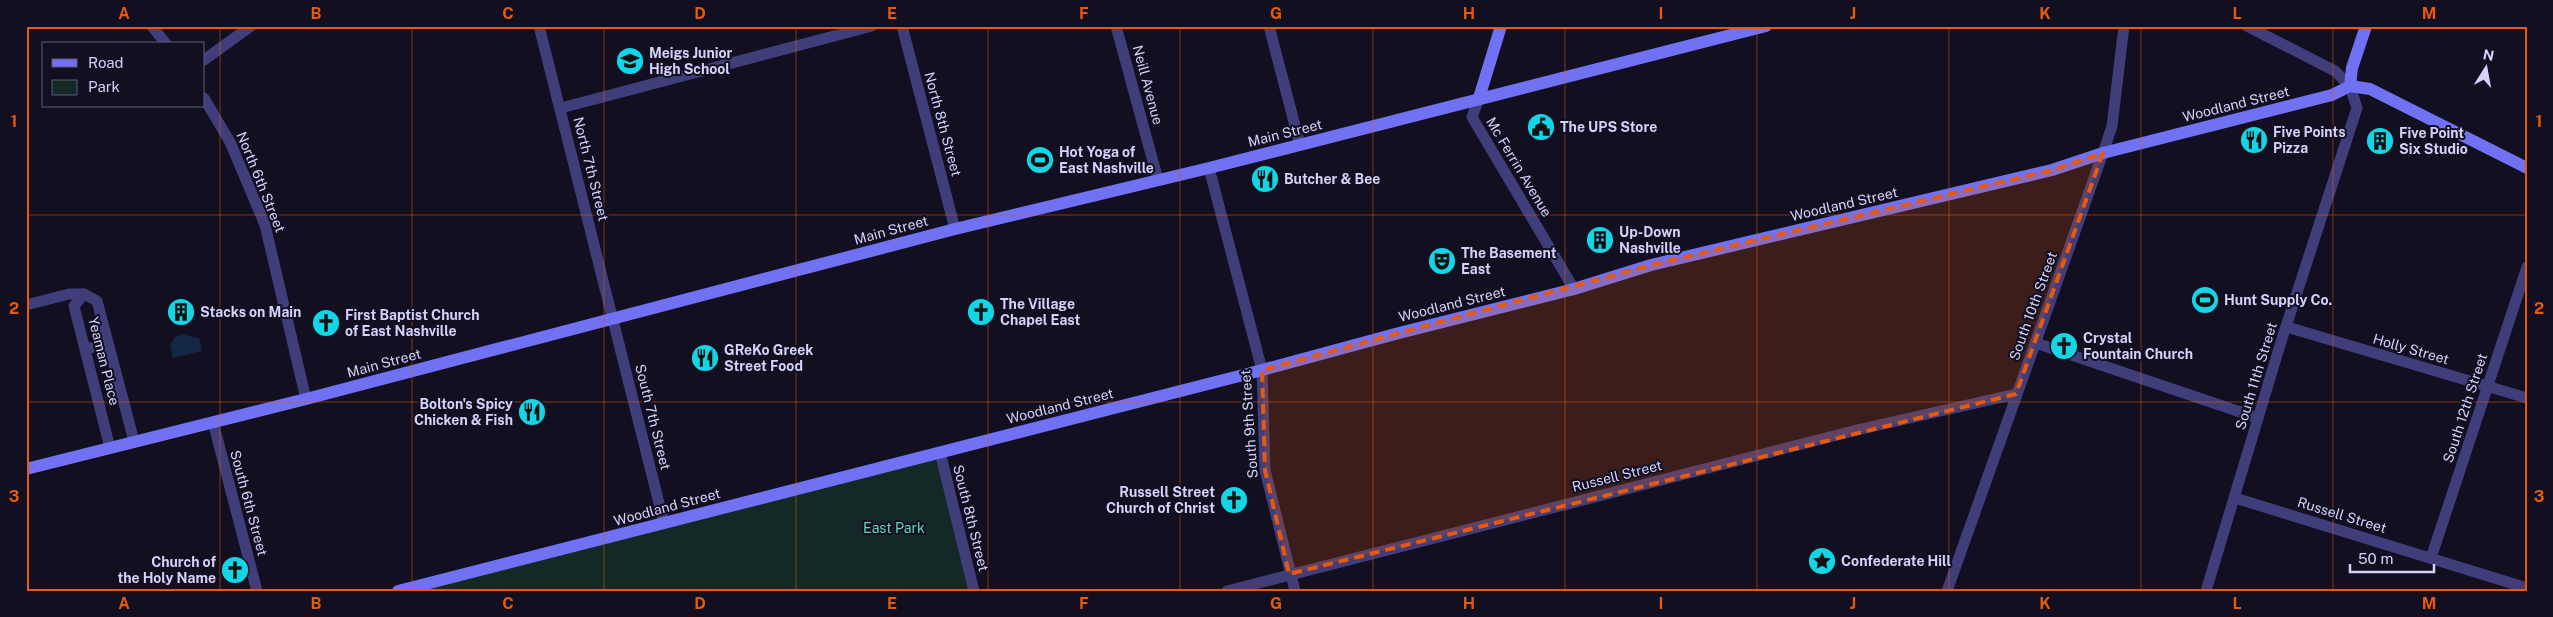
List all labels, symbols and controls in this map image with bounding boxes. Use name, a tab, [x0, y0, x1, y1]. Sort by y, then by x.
text: A	[118, 4, 130, 23]
text: B	[311, 4, 322, 23]
text: C	[502, 4, 514, 23]
text: D	[694, 4, 706, 23]
text: E	[887, 4, 897, 23]
text: F	[1079, 4, 1089, 23]
text: G	[1270, 4, 1282, 23]
text: H	[1463, 4, 1475, 23]
text: I	[1659, 4, 1663, 23]
text: J	[1850, 4, 1856, 23]
text: K	[2039, 4, 2051, 23]
text: L	[2232, 4, 2242, 23]
text: M	[2422, 4, 2436, 23]
legend	[42, 42, 205, 108]
north arrow	[2460, 42, 2510, 92]
street label: Neill Avenue	[1130, 43, 1166, 127]
place label: Meigs Junior High School	[649, 45, 733, 77]
school or university icon: Meigs Junior High School	[615, 46, 645, 76]
text: N	[2482, 46, 2495, 64]
text: Road	[88, 54, 124, 71]
street label: North 8th Street	[921, 70, 965, 178]
text: Park	[88, 78, 120, 95]
street label: Woodland Street	[2181, 83, 2291, 125]
text: 1	[11, 112, 17, 131]
public building icon: The UPS Store	[1526, 112, 1556, 142]
text: 1	[2536, 112, 2542, 131]
street label: Mc Ferrin Avenue	[1483, 114, 1555, 220]
street label: North 7th Street	[570, 115, 612, 223]
street label: Main Street	[1246, 116, 1324, 150]
place label: The UPS Store	[1560, 119, 1657, 135]
place label: Five Points Pizza	[2273, 124, 2346, 156]
restaurant icon: Five Points Pizza	[2239, 125, 2269, 155]
place label: Five Point Six Studio	[2399, 125, 2468, 157]
building icon: Five Point Six Studio	[2365, 126, 2395, 156]
street label: North 6th Street	[234, 129, 288, 235]
place label: Hot Yoga of East Nashville	[1059, 144, 1154, 176]
sports icon: Hot Yoga of East Nashville	[1025, 145, 1055, 175]
restaurant icon: Butcher & Bee	[1250, 164, 1280, 194]
place label: Butcher & Bee	[1284, 171, 1380, 187]
street label: Woodland Street	[1789, 184, 1899, 224]
street label: Main Street	[852, 212, 930, 248]
place label: Up-Down Nashville	[1619, 224, 1681, 256]
building icon: Up-Down Nashville	[1585, 225, 1615, 255]
place label: The Basement East	[1461, 245, 1557, 277]
theatre icon: The Basement East	[1427, 246, 1457, 276]
street label: South 10th Street	[2006, 250, 2060, 362]
street label: Woodland Street	[1397, 283, 1507, 325]
sports icon: Hunt Supply Co.	[2190, 285, 2220, 315]
place label: Hunt Supply Co.	[2224, 292, 2332, 308]
place label: The Village Chapel East	[1000, 296, 1081, 328]
building icon: Stacks on Main	[166, 297, 196, 327]
church icon: The Village Chapel East	[966, 297, 996, 327]
text: 2	[9, 299, 19, 318]
text: 2	[2534, 299, 2544, 318]
place label: Stacks on Main	[200, 304, 301, 320]
place label: First Baptist Church of East Nashville	[345, 307, 480, 339]
church icon: First Baptist Church of East Nashville	[311, 308, 341, 338]
street label: Yeaman Place	[85, 315, 123, 407]
street label: South 11th Street	[2232, 320, 2280, 432]
place label: Crystal Fountain Church	[2083, 330, 2193, 362]
church icon: Crystal Fountain Church	[2049, 331, 2079, 361]
street label: Holly Street	[2371, 331, 2451, 367]
place label: GReKo Greek Street Food	[724, 342, 813, 374]
restaurant icon: GReKo Greek Street Food	[690, 343, 720, 373]
street label: Main Street	[345, 345, 423, 381]
street label: South 12th Street	[2440, 351, 2490, 465]
street label: South 7th Street	[632, 362, 674, 472]
street label: South 9th Street	[1237, 369, 1261, 479]
street label: Woodland Street	[1005, 385, 1115, 427]
place label: Bolton's Spicy Chicken & Fish	[414, 396, 513, 428]
restaurant icon: Bolton's Spicy Chicken & Fish	[517, 397, 547, 427]
street label: South 6th Street	[227, 448, 271, 558]
street label: Russell Street	[1570, 457, 1664, 495]
street label: South 8th Street	[950, 463, 992, 573]
place label: Russell Street Church of Christ	[1106, 484, 1215, 516]
street label: Woodland Street	[612, 485, 722, 529]
church icon: Russell Street Church of Christ	[1219, 485, 1249, 515]
text: 3	[9, 487, 19, 506]
text: 3	[2534, 487, 2544, 506]
street label: Russell Street	[2296, 494, 2388, 536]
park label: East Park	[863, 520, 925, 536]
scale bar	[2350, 542, 2434, 574]
place icon: Confederate Hill	[1807, 546, 1837, 576]
text: 50 m	[2358, 550, 2393, 567]
place label: Confederate Hill	[1841, 553, 1952, 569]
place label: Church of the Holy Name	[117, 554, 216, 586]
church icon: Church of the Holy Name	[220, 555, 250, 585]
text: A	[118, 594, 130, 613]
text: B	[311, 594, 322, 613]
text: C	[502, 594, 514, 613]
text: D	[694, 594, 706, 613]
text: E	[887, 594, 897, 613]
text: F	[1079, 594, 1089, 613]
text: G	[1270, 594, 1282, 613]
text: H	[1463, 594, 1475, 613]
text: I	[1659, 594, 1663, 613]
text: J	[1850, 594, 1856, 613]
text: K	[2039, 594, 2051, 613]
text: L	[2232, 594, 2242, 613]
text: M	[2422, 594, 2436, 613]

